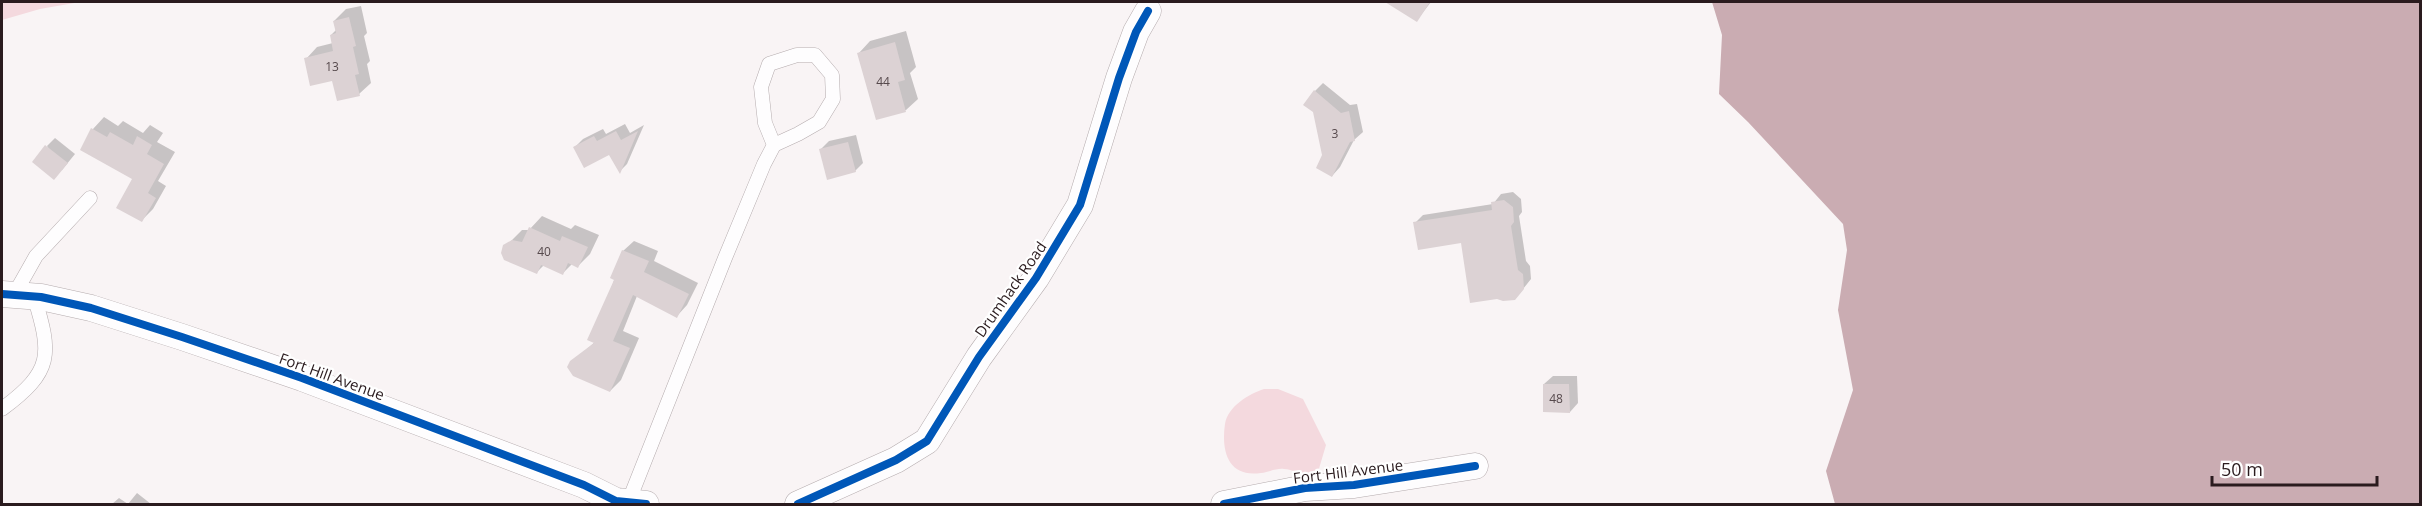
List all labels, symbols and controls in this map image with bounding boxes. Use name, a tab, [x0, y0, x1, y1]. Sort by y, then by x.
house number: 13	[325, 58, 339, 75]
house number: 44	[876, 73, 890, 90]
house number: 3	[1332, 125, 1339, 142]
street label: Drumhack Road	[970, 237, 1050, 341]
house number: 40	[537, 243, 551, 260]
street label: Fort Hill Avenue	[277, 348, 387, 404]
house number: 48	[1549, 390, 1563, 407]
scale bar	[2212, 449, 2377, 487]
street label: Fort Hill Avenue	[1292, 454, 1404, 488]
text: 50 m	[2221, 457, 2263, 481]

